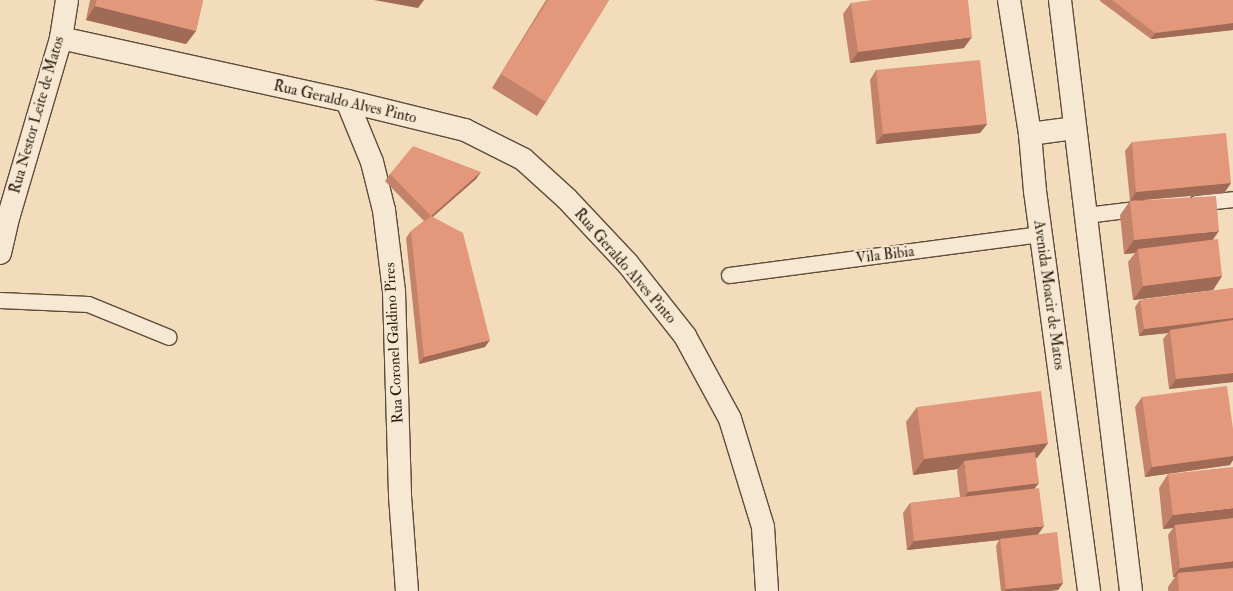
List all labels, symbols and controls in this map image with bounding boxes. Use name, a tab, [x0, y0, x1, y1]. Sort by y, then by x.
street label: Rua Nestor Leite de Matos	[6, 34, 68, 196]
street label: Rua Geraldo Alves Pinto	[272, 77, 418, 127]
street label: Rua Geraldo Alves Pinto	[570, 205, 680, 327]
street label: Avenida Moacir de Matos	[1030, 219, 1068, 371]
street label: Vila Bibia	[855, 242, 915, 268]
street label: Rua Coronel Galdino Pires	[381, 262, 407, 424]

